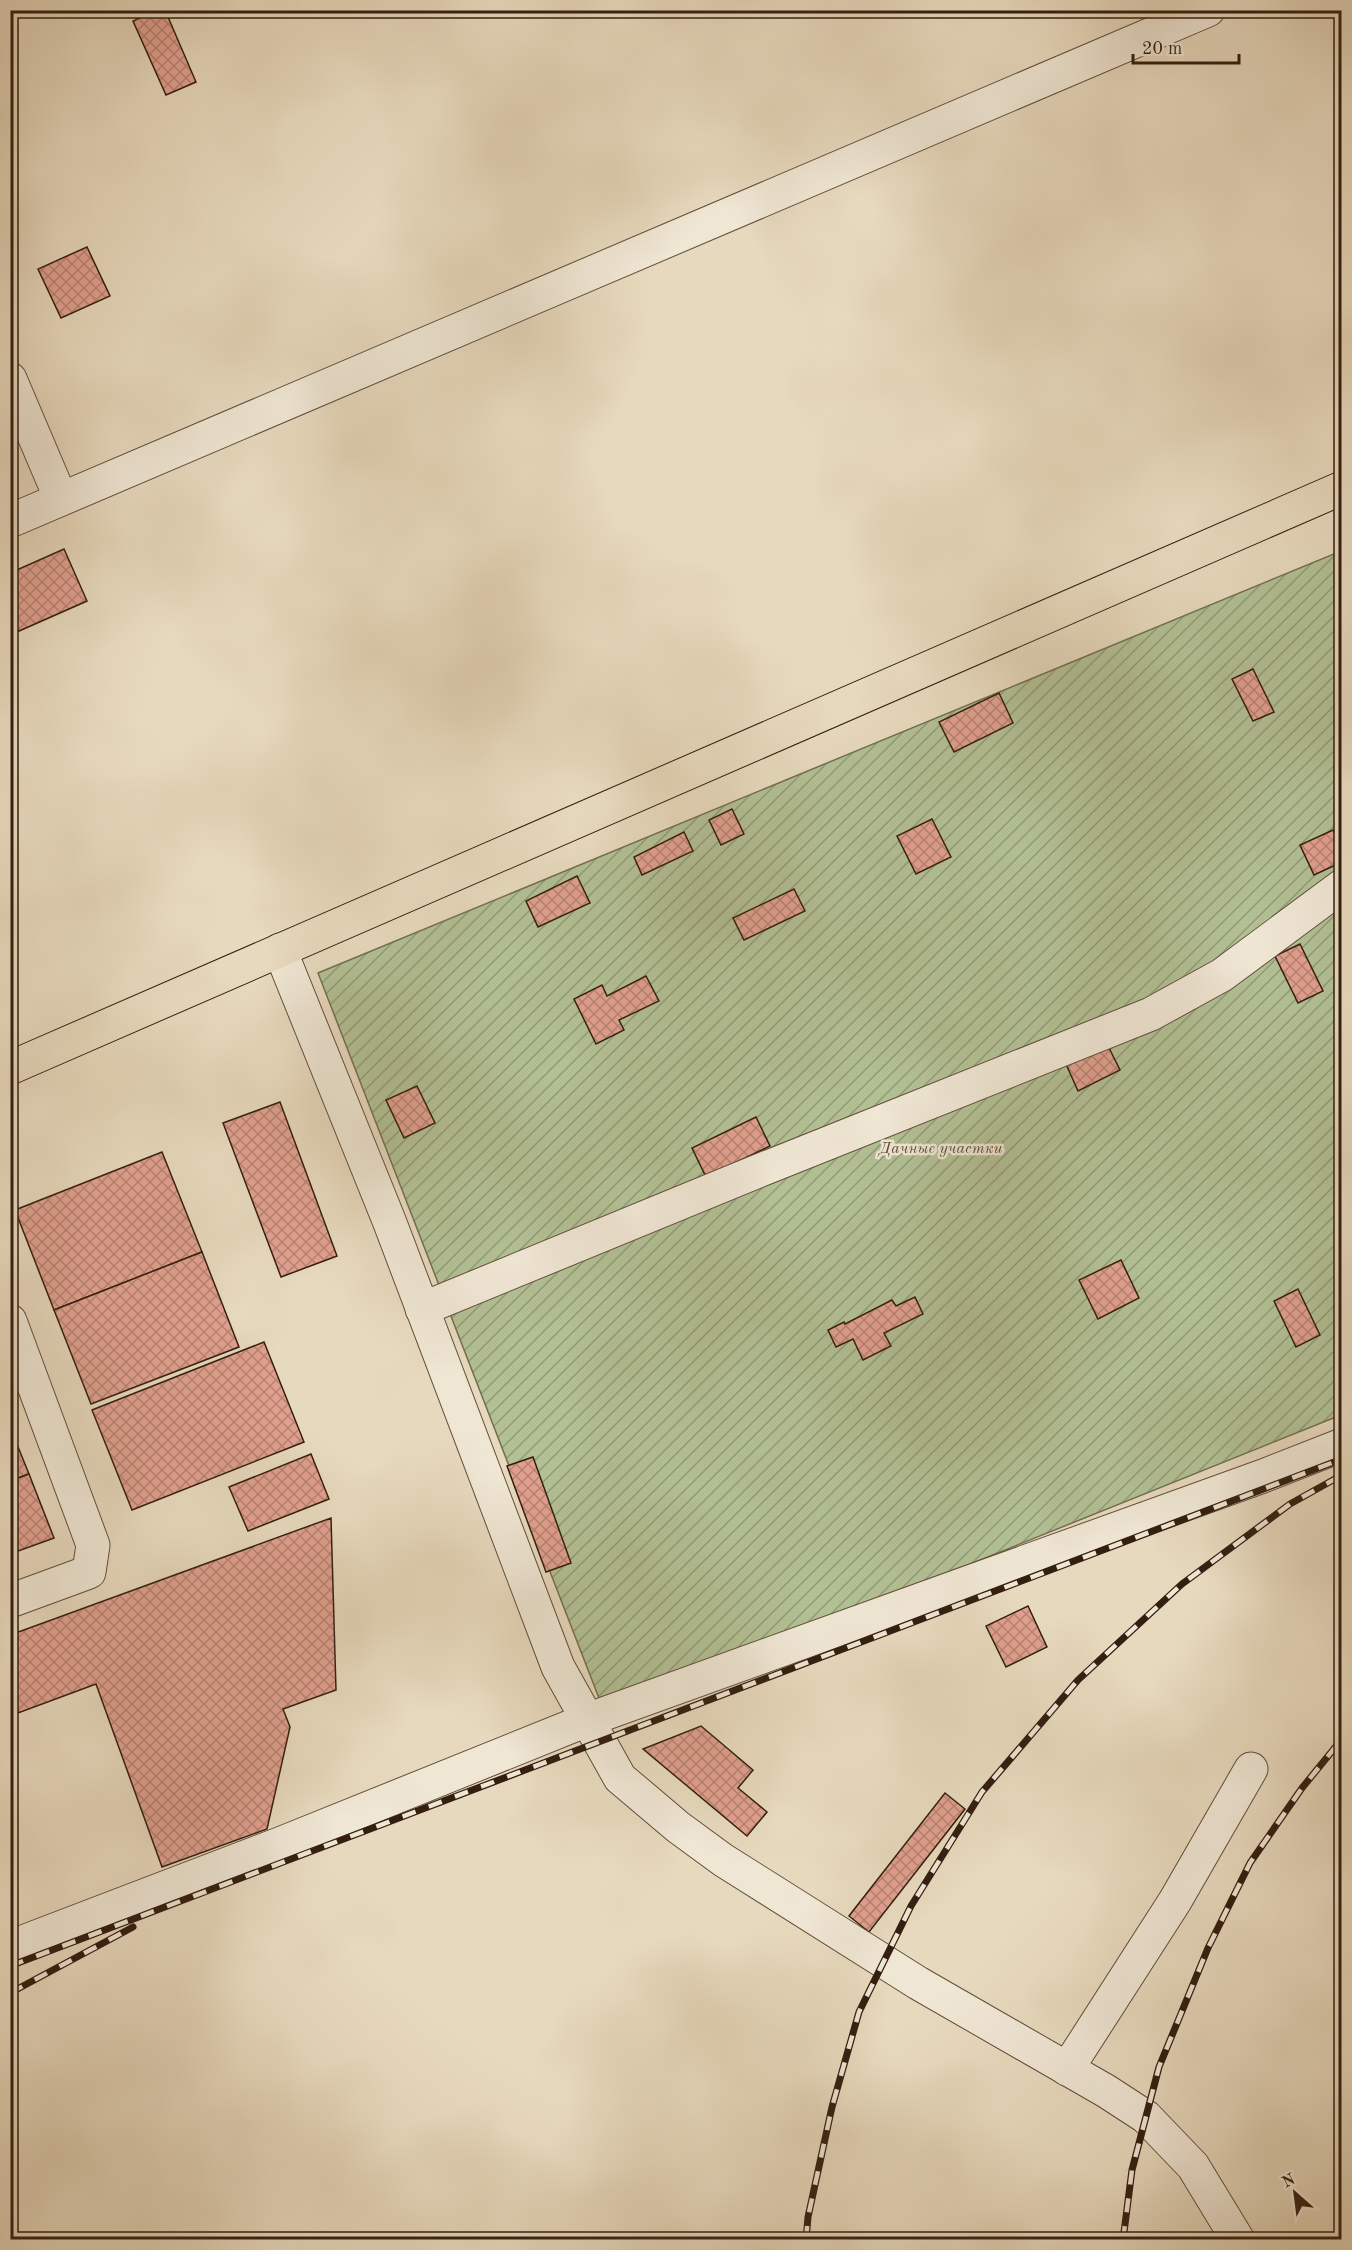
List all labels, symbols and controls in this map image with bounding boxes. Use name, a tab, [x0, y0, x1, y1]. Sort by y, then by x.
scale bar	[1133, 27, 1240, 65]
text: 20 m	[1142, 40, 1182, 58]
park label: Дачные участки	[877, 1141, 1003, 1157]
north arrow	[1265, 2163, 1325, 2223]
text: N	[1280, 2171, 1299, 2191]

